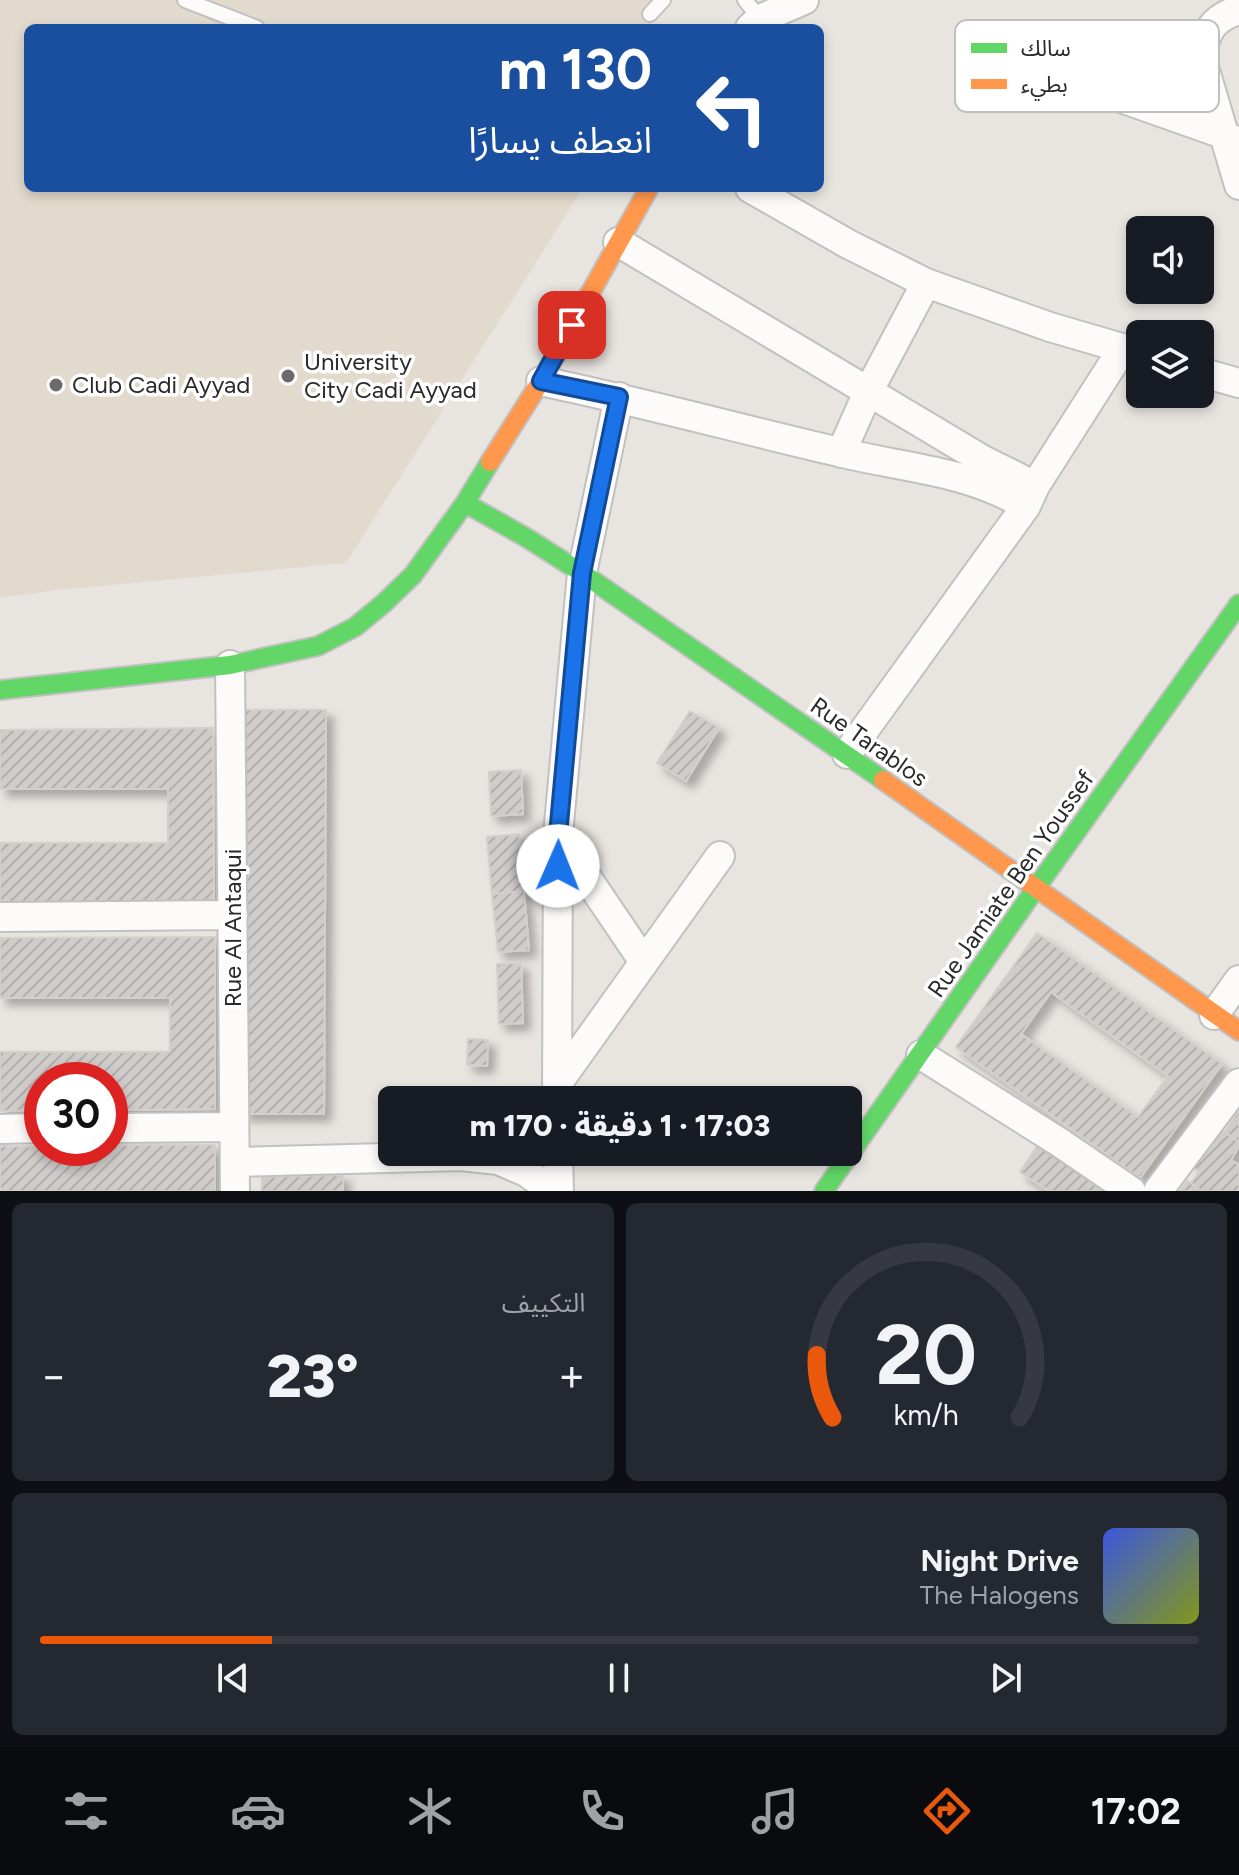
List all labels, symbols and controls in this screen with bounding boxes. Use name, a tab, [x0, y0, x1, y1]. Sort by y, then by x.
legend	[955, 20, 1219, 112]
text: سالك	[1021, 35, 1071, 62]
text: 130 m	[499, 36, 652, 103]
icon: left	[680, 56, 784, 160]
text: بطيء	[1021, 71, 1068, 101]
text: انعطف يسارًا	[468, 119, 652, 162]
map controls	[1126, 216, 1214, 408]
button: sound	[1126, 216, 1214, 304]
pin	[538, 291, 606, 359]
icon: arrive	[550, 303, 594, 347]
button: layers	[1126, 320, 1214, 408]
place label: University City Cadi Ayyad	[304, 347, 477, 404]
marker: University City Cadi Ayyad	[279, 367, 297, 385]
place label: Club Cadi Ayyad	[72, 370, 250, 399]
marker: Club Cadi Ayyad	[47, 376, 65, 394]
street label: Rue Tarablos	[805, 691, 933, 793]
street label: Rue Jamiate Ben Youssef	[921, 765, 1100, 1003]
position arrow	[516, 824, 600, 908]
street label: Rue Al Antaqui	[218, 849, 247, 1007]
speed limit sign: 30	[24, 1062, 128, 1166]
text: 17:03 · 1 دقيقة · 170 m	[470, 1107, 770, 1144]
text: التكييف	[502, 1287, 586, 1319]
text: 20	[875, 1305, 977, 1405]
text: 23°	[267, 1340, 359, 1412]
text: −	[40, 1349, 67, 1402]
text: +	[558, 1349, 585, 1402]
text: km/h	[894, 1398, 959, 1432]
text: Night Drive	[921, 1542, 1079, 1579]
text: The Halogens	[920, 1579, 1079, 1611]
icon: previous	[211, 1656, 255, 1700]
icon: pause	[597, 1656, 641, 1700]
icon: next	[984, 1656, 1028, 1700]
icon: filters	[58, 1783, 114, 1839]
icon: car	[230, 1783, 286, 1839]
icon: climate	[402, 1783, 458, 1839]
icon: phone	[574, 1783, 630, 1839]
icon: music	[747, 1783, 803, 1839]
icon: directions	[919, 1783, 975, 1839]
text: 17:02	[1091, 1790, 1181, 1833]

